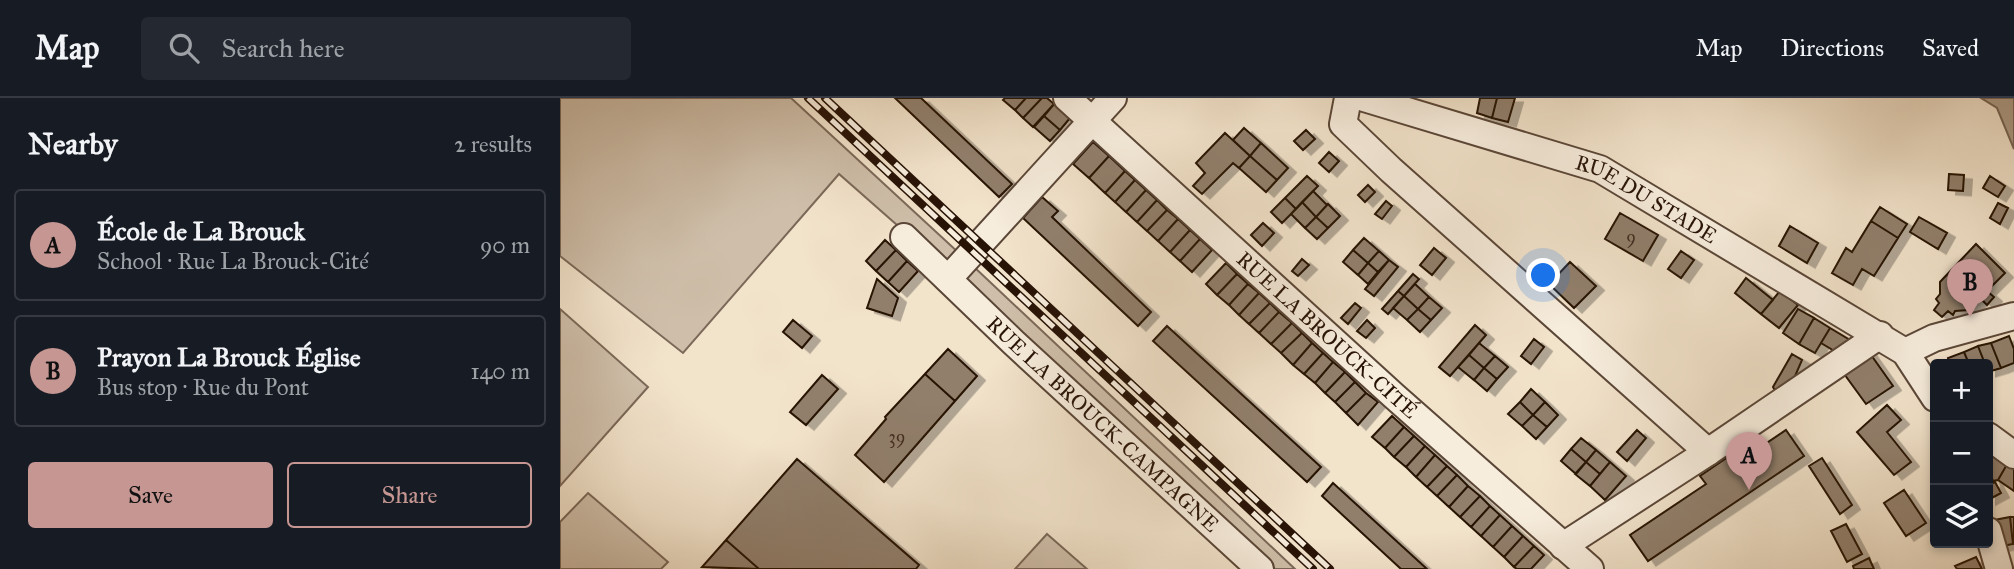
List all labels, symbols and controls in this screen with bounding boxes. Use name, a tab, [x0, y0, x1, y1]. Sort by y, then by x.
search box	[141, 17, 631, 80]
text: Map	[35, 28, 99, 68]
icon: search	[165, 29, 203, 67]
text: Search here	[221, 32, 345, 64]
text: Map	[1696, 33, 1743, 63]
text: Directions	[1781, 33, 1884, 63]
text: Saved	[1922, 33, 1979, 63]
text: Nearby	[28, 126, 118, 162]
text: 2 results	[454, 130, 532, 158]
street label: RUE DU STADE	[1572, 149, 1722, 249]
text: École de La Brouck	[97, 215, 305, 247]
house number: 9	[1626, 226, 1636, 248]
text: A	[45, 231, 61, 259]
text: 90 m	[480, 231, 530, 259]
street label: RUE LA BROUCK-CITÉ	[1231, 246, 1424, 424]
text: School · Rue La Brouck-Cité	[97, 247, 369, 275]
your location	[1526, 258, 1560, 292]
pin: B	[1947, 259, 1993, 317]
street label: RUE LA BROUCK-CAMPAGNE	[981, 311, 1224, 538]
text: Prayon La Brouck Église	[97, 341, 361, 373]
text: B	[45, 357, 61, 385]
text: 140 m	[470, 357, 530, 385]
map controls	[1930, 359, 1993, 548]
button: +	[1930, 359, 1993, 422]
text: Bus stop · Rue du Pont	[97, 373, 309, 401]
button: −	[1930, 422, 1993, 485]
house number: 39	[889, 426, 905, 448]
pin: A	[1726, 432, 1772, 490]
button: Save	[28, 462, 273, 528]
button: Share	[287, 462, 532, 528]
button: layers	[1930, 485, 1993, 548]

